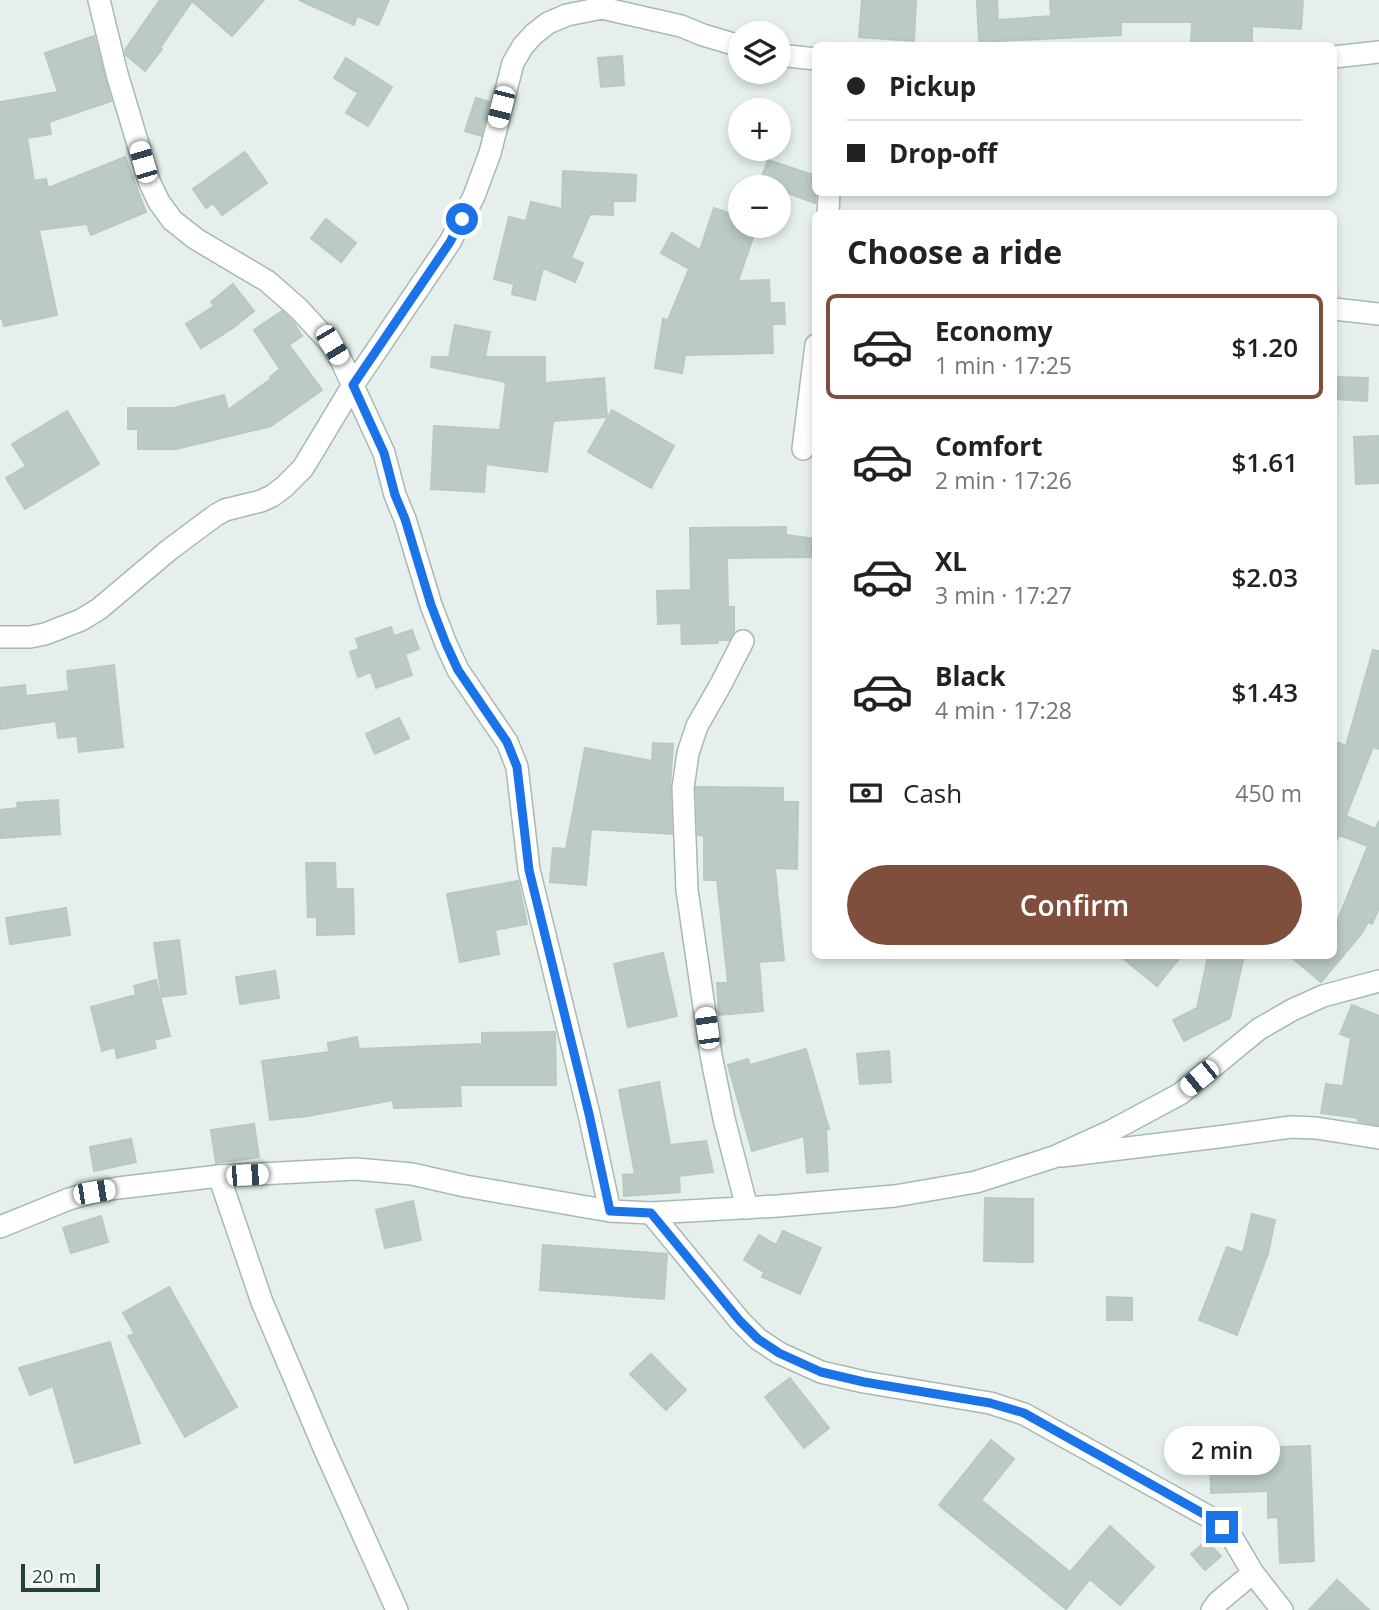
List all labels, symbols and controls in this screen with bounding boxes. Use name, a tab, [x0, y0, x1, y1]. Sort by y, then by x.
map controls	[728, 21, 791, 238]
button: layers	[728, 21, 791, 84]
text: Pickup	[889, 68, 976, 104]
car	[486, 84, 517, 130]
button: +	[728, 98, 791, 161]
text: Drop-off	[889, 135, 997, 171]
car	[128, 139, 159, 185]
button: −	[728, 175, 791, 238]
route start	[446, 203, 478, 235]
text: Choose a ride	[847, 230, 1062, 273]
text: Economy	[935, 313, 1053, 349]
icon: car	[851, 315, 914, 378]
car	[313, 322, 352, 368]
text: $1.20	[1231, 329, 1298, 365]
text: 1 min · 17:25	[935, 349, 1072, 381]
text: Comfort	[935, 428, 1042, 464]
icon: car	[851, 430, 914, 493]
text: $1.61	[1231, 444, 1298, 480]
text: 2 min · 17:26	[935, 464, 1072, 496]
text: XL	[935, 543, 967, 579]
icon: car	[851, 545, 914, 608]
text: $2.03	[1231, 559, 1298, 595]
text: 3 min · 17:27	[935, 579, 1072, 611]
text: Black	[935, 658, 1006, 694]
icon: car	[851, 660, 914, 723]
text: $1.43	[1231, 674, 1298, 710]
text: 4 min · 17:28	[935, 694, 1072, 726]
icon: cash	[847, 774, 885, 812]
text: Cash	[903, 775, 962, 811]
text: 450 m	[1235, 777, 1302, 809]
button: Confirm	[847, 865, 1302, 945]
car	[694, 1006, 721, 1050]
car	[1177, 1057, 1222, 1099]
car	[226, 1163, 269, 1187]
car	[72, 1178, 117, 1206]
callout: 2 min	[1164, 1426, 1280, 1474]
text: 2 min	[1191, 1434, 1253, 1466]
route end	[1206, 1511, 1238, 1543]
scale bar	[21, 1561, 100, 1593]
text: 20 m	[32, 1563, 76, 1589]

